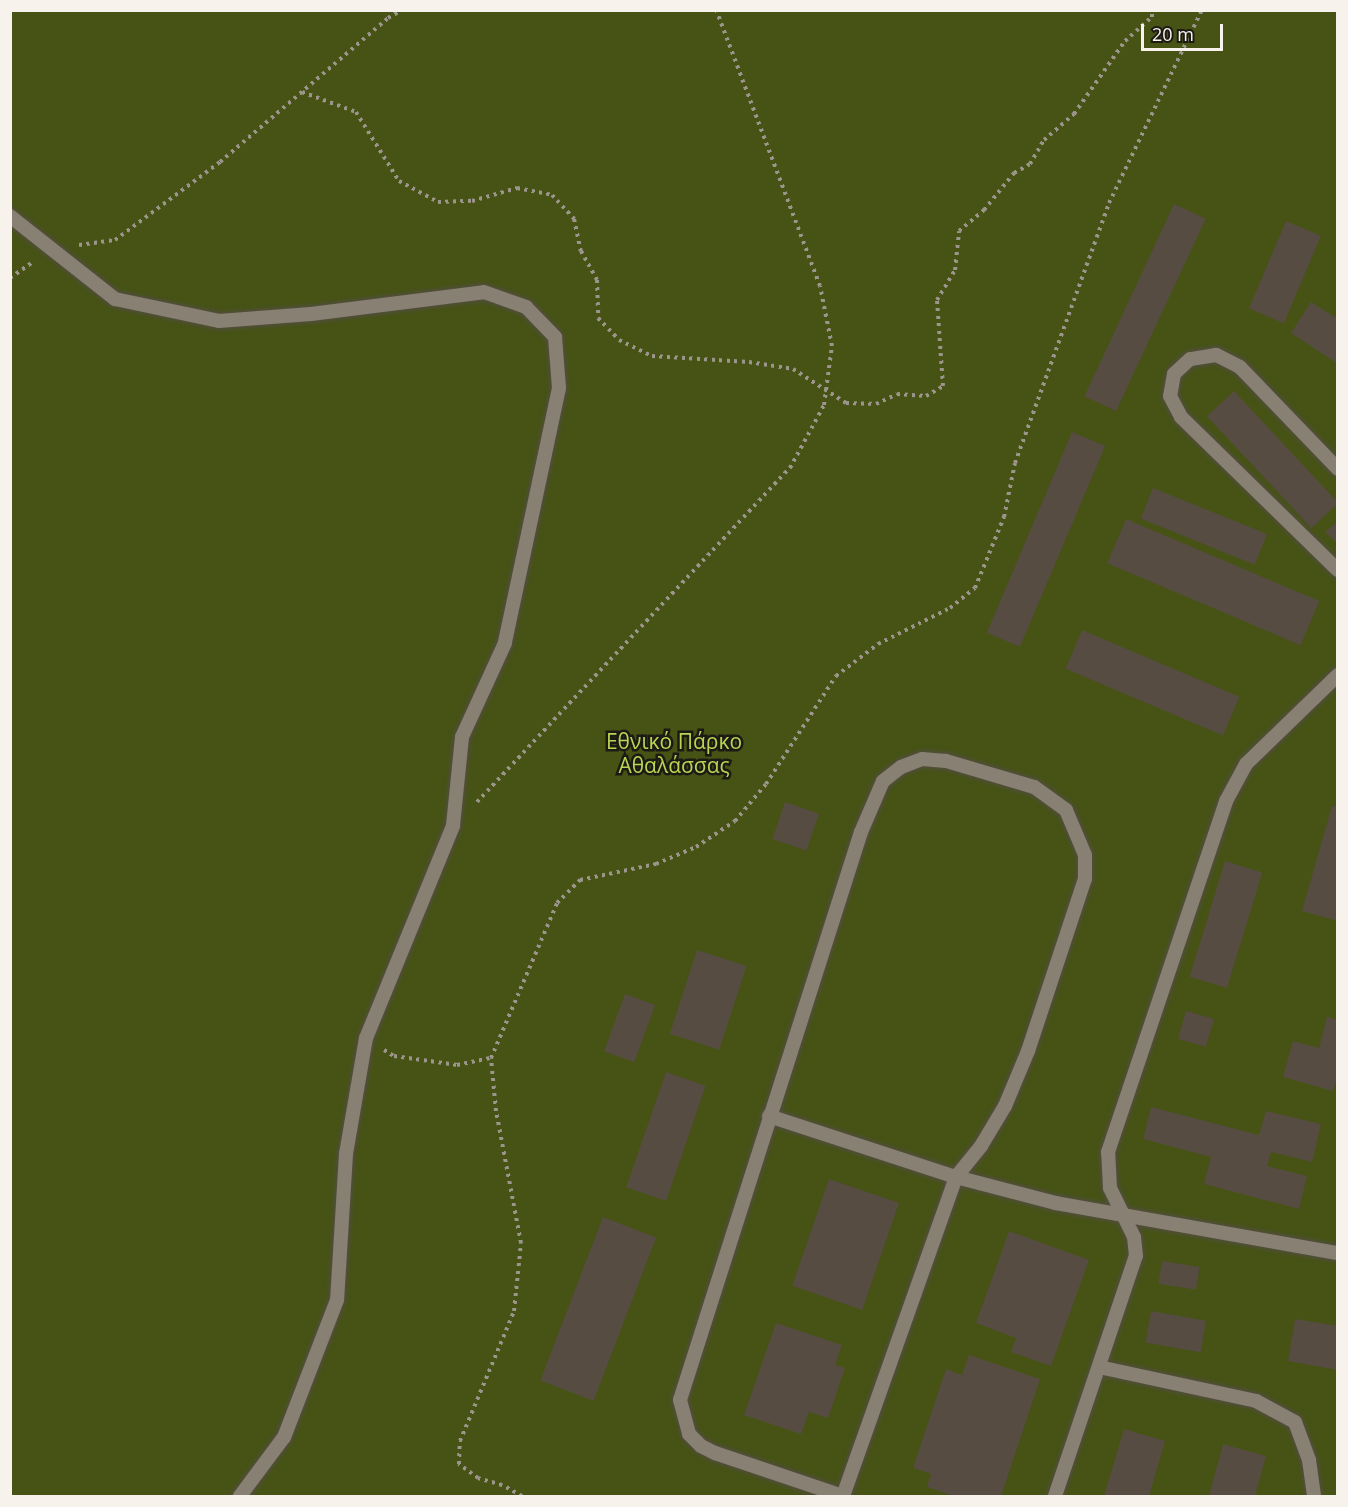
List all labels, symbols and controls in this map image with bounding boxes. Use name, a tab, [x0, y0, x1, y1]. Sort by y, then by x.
scale bar	[1144, 12, 1226, 50]
text: 20 m	[1152, 22, 1194, 46]
park label: Εθνικό Πάρκο Αθαλάσσας	[606, 728, 742, 778]

